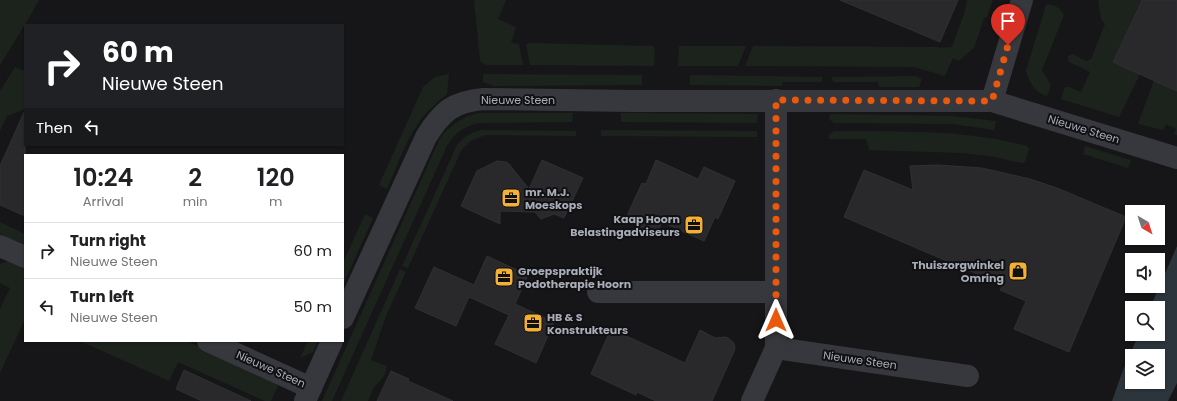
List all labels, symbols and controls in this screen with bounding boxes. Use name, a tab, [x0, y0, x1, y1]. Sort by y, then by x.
pin	[991, 4, 1025, 45]
icon: arrive	[997, 10, 1019, 32]
text: 60 m	[102, 33, 174, 72]
icon: right	[36, 40, 88, 92]
text: Nieuwe Steen	[102, 71, 223, 96]
street label: Nieuwe Steen	[481, 92, 555, 108]
street label: Nieuwe Steen	[1046, 110, 1122, 148]
icon: left	[81, 116, 103, 138]
text: Then	[36, 117, 73, 138]
text: 10:24	[73, 161, 133, 194]
text: 2	[188, 161, 202, 194]
text: 120	[257, 161, 295, 194]
place label: mr. M.J. Moeskops	[525, 184, 582, 213]
office icon: mr. M.J. Moeskops	[500, 187, 522, 209]
text: Arrival	[83, 192, 124, 211]
text: min	[183, 192, 208, 211]
text: m	[269, 192, 282, 211]
north arrow	[1125, 205, 1165, 245]
map controls	[1125, 205, 1165, 389]
place label: Kaap Hoorn Belastingadviseurs	[570, 211, 680, 240]
office icon: Kaap Hoorn Belastingadviseurs	[683, 214, 705, 236]
text: Turn right	[70, 230, 146, 251]
icon: right	[36, 240, 58, 262]
text: 60 m	[294, 240, 332, 261]
text: Nieuwe Steen	[70, 252, 158, 271]
button: sound	[1125, 253, 1165, 293]
place label: Thuiszorgwinkel Omring	[912, 257, 1004, 286]
shop icon: Thuiszorgwinkel Omring	[1007, 260, 1029, 282]
place label: Groepspraktijk Podotherapie Hoorn	[518, 263, 631, 292]
office icon: Groepspraktijk Podotherapie Hoorn	[493, 266, 515, 288]
text: Turn left	[70, 286, 134, 307]
icon: left	[36, 296, 58, 318]
text: 50 m	[294, 296, 332, 317]
position arrow	[755, 299, 797, 341]
button: search	[1125, 301, 1165, 341]
text: Nieuwe Steen	[70, 308, 158, 327]
place label: HB & S Konstrukteurs	[547, 309, 628, 338]
office icon: HB & S Konstrukteurs	[522, 312, 544, 334]
street label: Nieuwe Steen	[234, 347, 308, 391]
street label: Nieuwe Steen	[822, 347, 898, 373]
button: layers	[1125, 349, 1165, 389]

